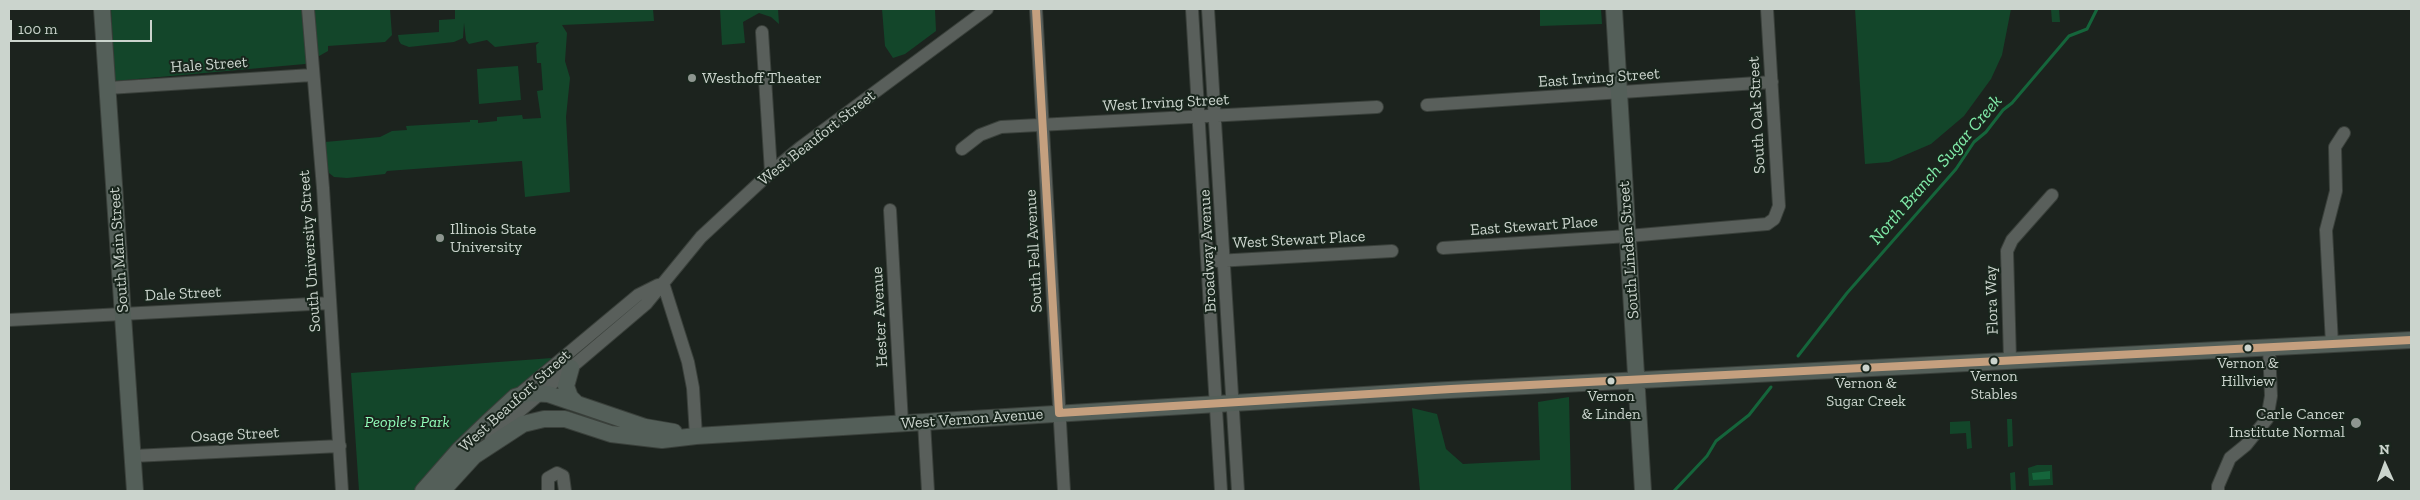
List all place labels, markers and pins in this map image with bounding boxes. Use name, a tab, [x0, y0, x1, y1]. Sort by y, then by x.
place label: Westhoff Theater	[702, 68, 822, 88]
marker: Westhoff Theater	[686, 72, 698, 84]
place label: Illinois State University	[450, 219, 536, 257]
marker: Illinois State University	[434, 232, 446, 244]
marker: Vernon & Hillview	[2243, 343, 2253, 353]
place label: Vernon & Hillview	[2217, 355, 2279, 390]
marker: Vernon Stables	[1989, 356, 1999, 366]
marker: Vernon & Sugar Creek	[1861, 363, 1871, 373]
place label: Vernon Stables	[1971, 368, 2017, 403]
place label: Vernon & Sugar Creek	[1826, 375, 1906, 410]
marker: Vernon & Linden	[1606, 376, 1616, 386]
place label: Vernon & Linden	[1581, 388, 1641, 423]
place label: Carle Cancer Institute Normal	[2229, 404, 2345, 442]
marker: Carle Cancer Institute Normal	[2349, 416, 2363, 430]

